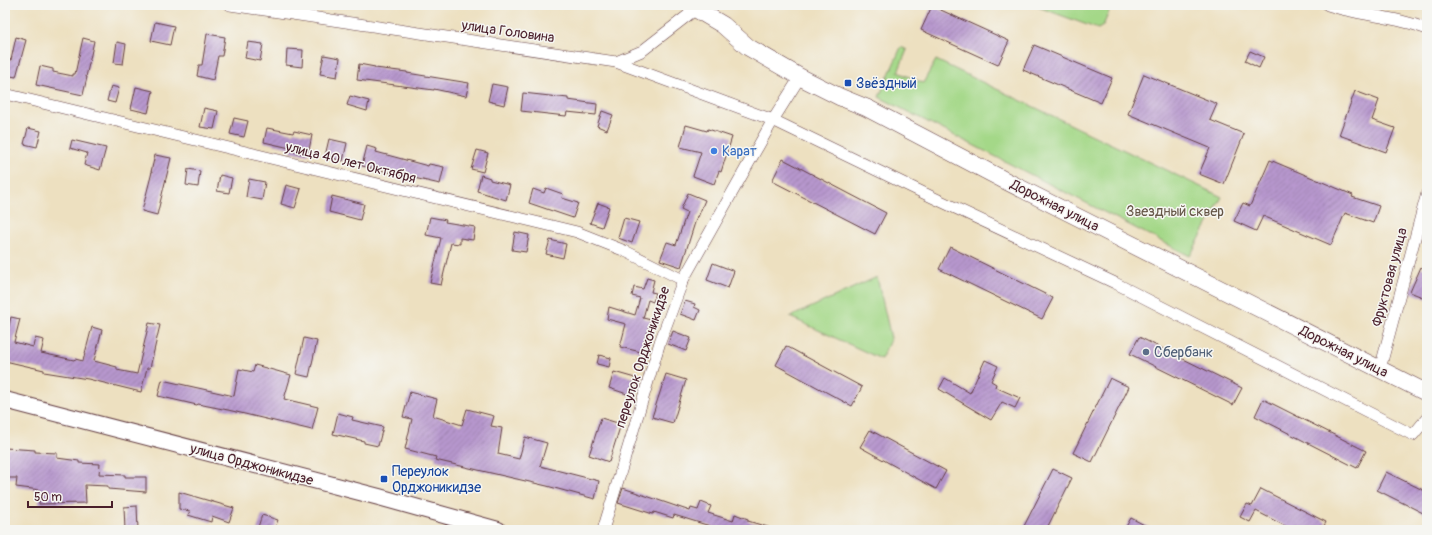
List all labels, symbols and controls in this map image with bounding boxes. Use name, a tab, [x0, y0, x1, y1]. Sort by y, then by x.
street label: улица Головина	[459, 16, 555, 46]
place label: Звёздный	[856, 75, 917, 92]
marker: Звёздный	[843, 78, 853, 88]
street label: улица 40 лет Октября	[283, 138, 418, 187]
place label: Карат	[722, 143, 757, 160]
marker: Карат	[709, 146, 719, 156]
street label: Дорожная улица	[1007, 175, 1102, 235]
park label: Звездный сквер	[1126, 203, 1224, 220]
street label: Фруктовая улица	[1368, 226, 1411, 328]
street label: переулок Орджоникидзе	[612, 284, 673, 430]
street label: Дорожная улица	[1296, 321, 1391, 381]
place label: Сбербанк	[1154, 344, 1213, 361]
marker: Сбербанк	[1141, 347, 1151, 357]
street label: улица Орджоникидзе	[187, 440, 315, 489]
place label: Переулок Орджоникидзе	[392, 463, 481, 496]
marker: Переулок Орджоникидзе	[379, 474, 389, 484]
scale bar	[28, 483, 112, 509]
text: 50 m	[34, 490, 62, 505]

